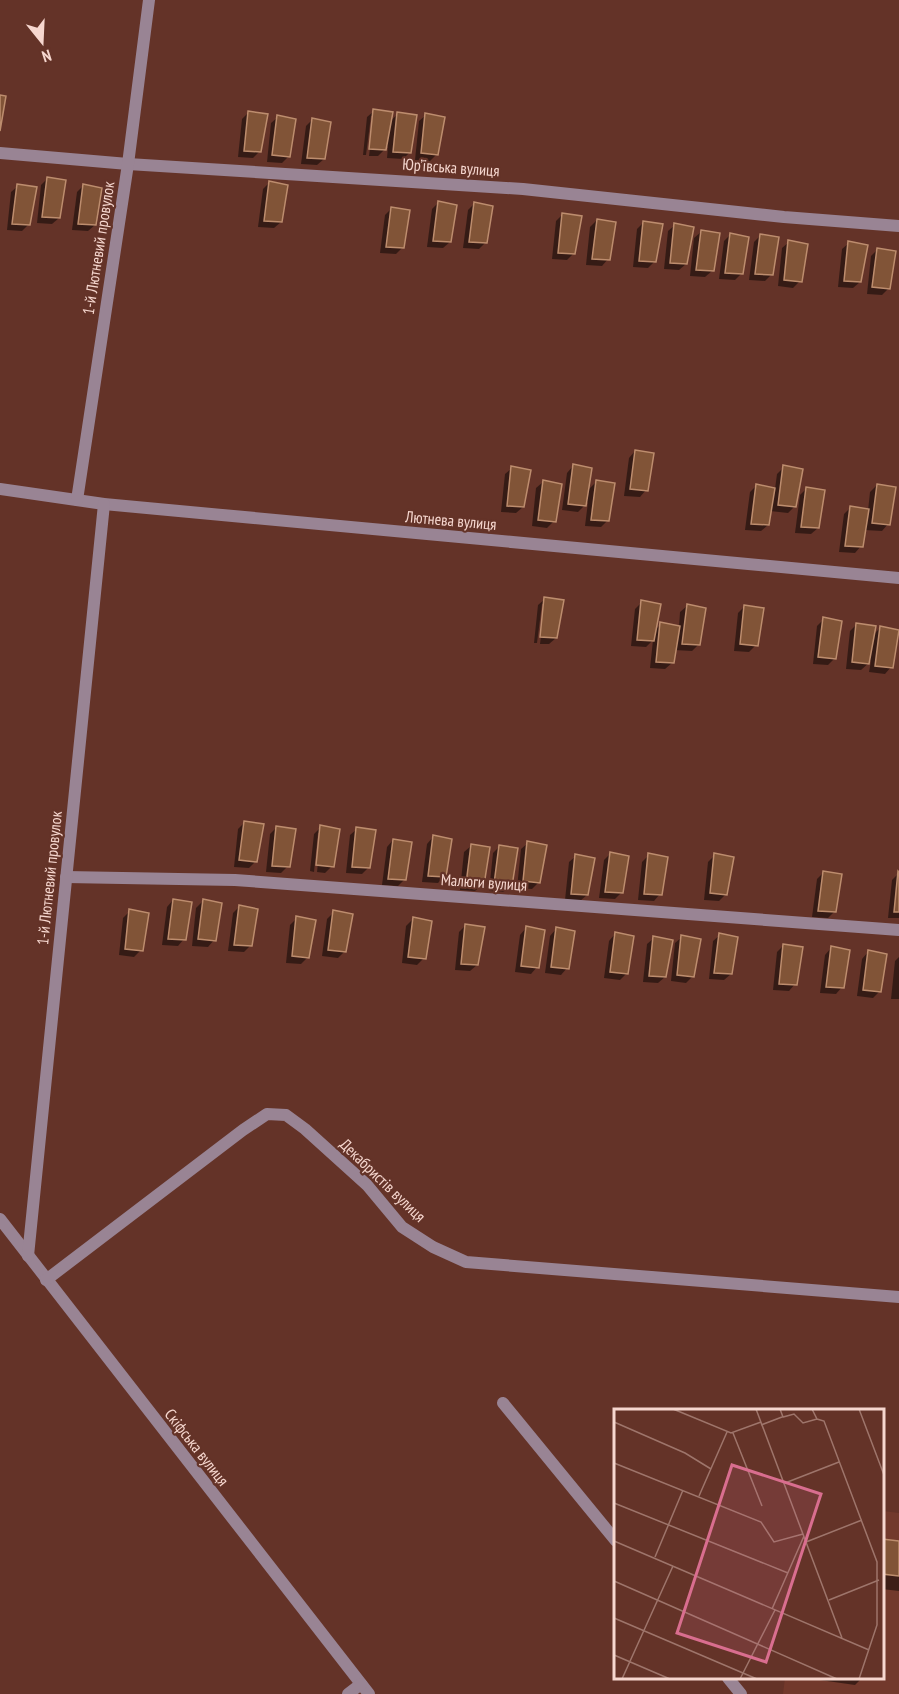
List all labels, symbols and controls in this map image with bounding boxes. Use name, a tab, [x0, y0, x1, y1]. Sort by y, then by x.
north arrow	[12, 12, 72, 72]
text: N	[39, 45, 54, 67]
street label: Юр’ївська вулиця	[402, 154, 500, 180]
street label: 1-й Лютневий провулок	[78, 179, 119, 316]
street label: Лютнева вулиця	[404, 506, 497, 534]
street label: 1-й Лютневий провулок	[32, 809, 66, 946]
street label: Малюги вулиця	[440, 869, 528, 895]
street label: Декабристів вулиця	[336, 1134, 430, 1226]
street label: Скіфська вулиця	[161, 1404, 233, 1490]
inset map	[614, 1409, 884, 1679]

